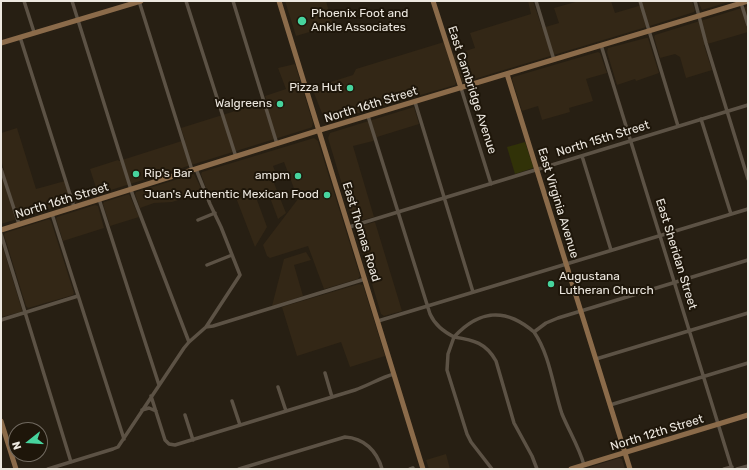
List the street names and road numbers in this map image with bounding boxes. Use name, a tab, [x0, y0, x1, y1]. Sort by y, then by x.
street label: East Cambridge Avenue	[445, 24, 499, 156]
street label: North 16th Street	[323, 84, 419, 126]
street label: North 15th Street	[555, 118, 651, 160]
street label: East Virginia Avenue	[534, 146, 582, 260]
street label: North 16th Street	[14, 180, 110, 222]
street label: East Thomas Road	[339, 180, 383, 284]
street label: East Sheridan Street	[652, 197, 700, 311]
street label: North 12th Street	[609, 412, 705, 454]

